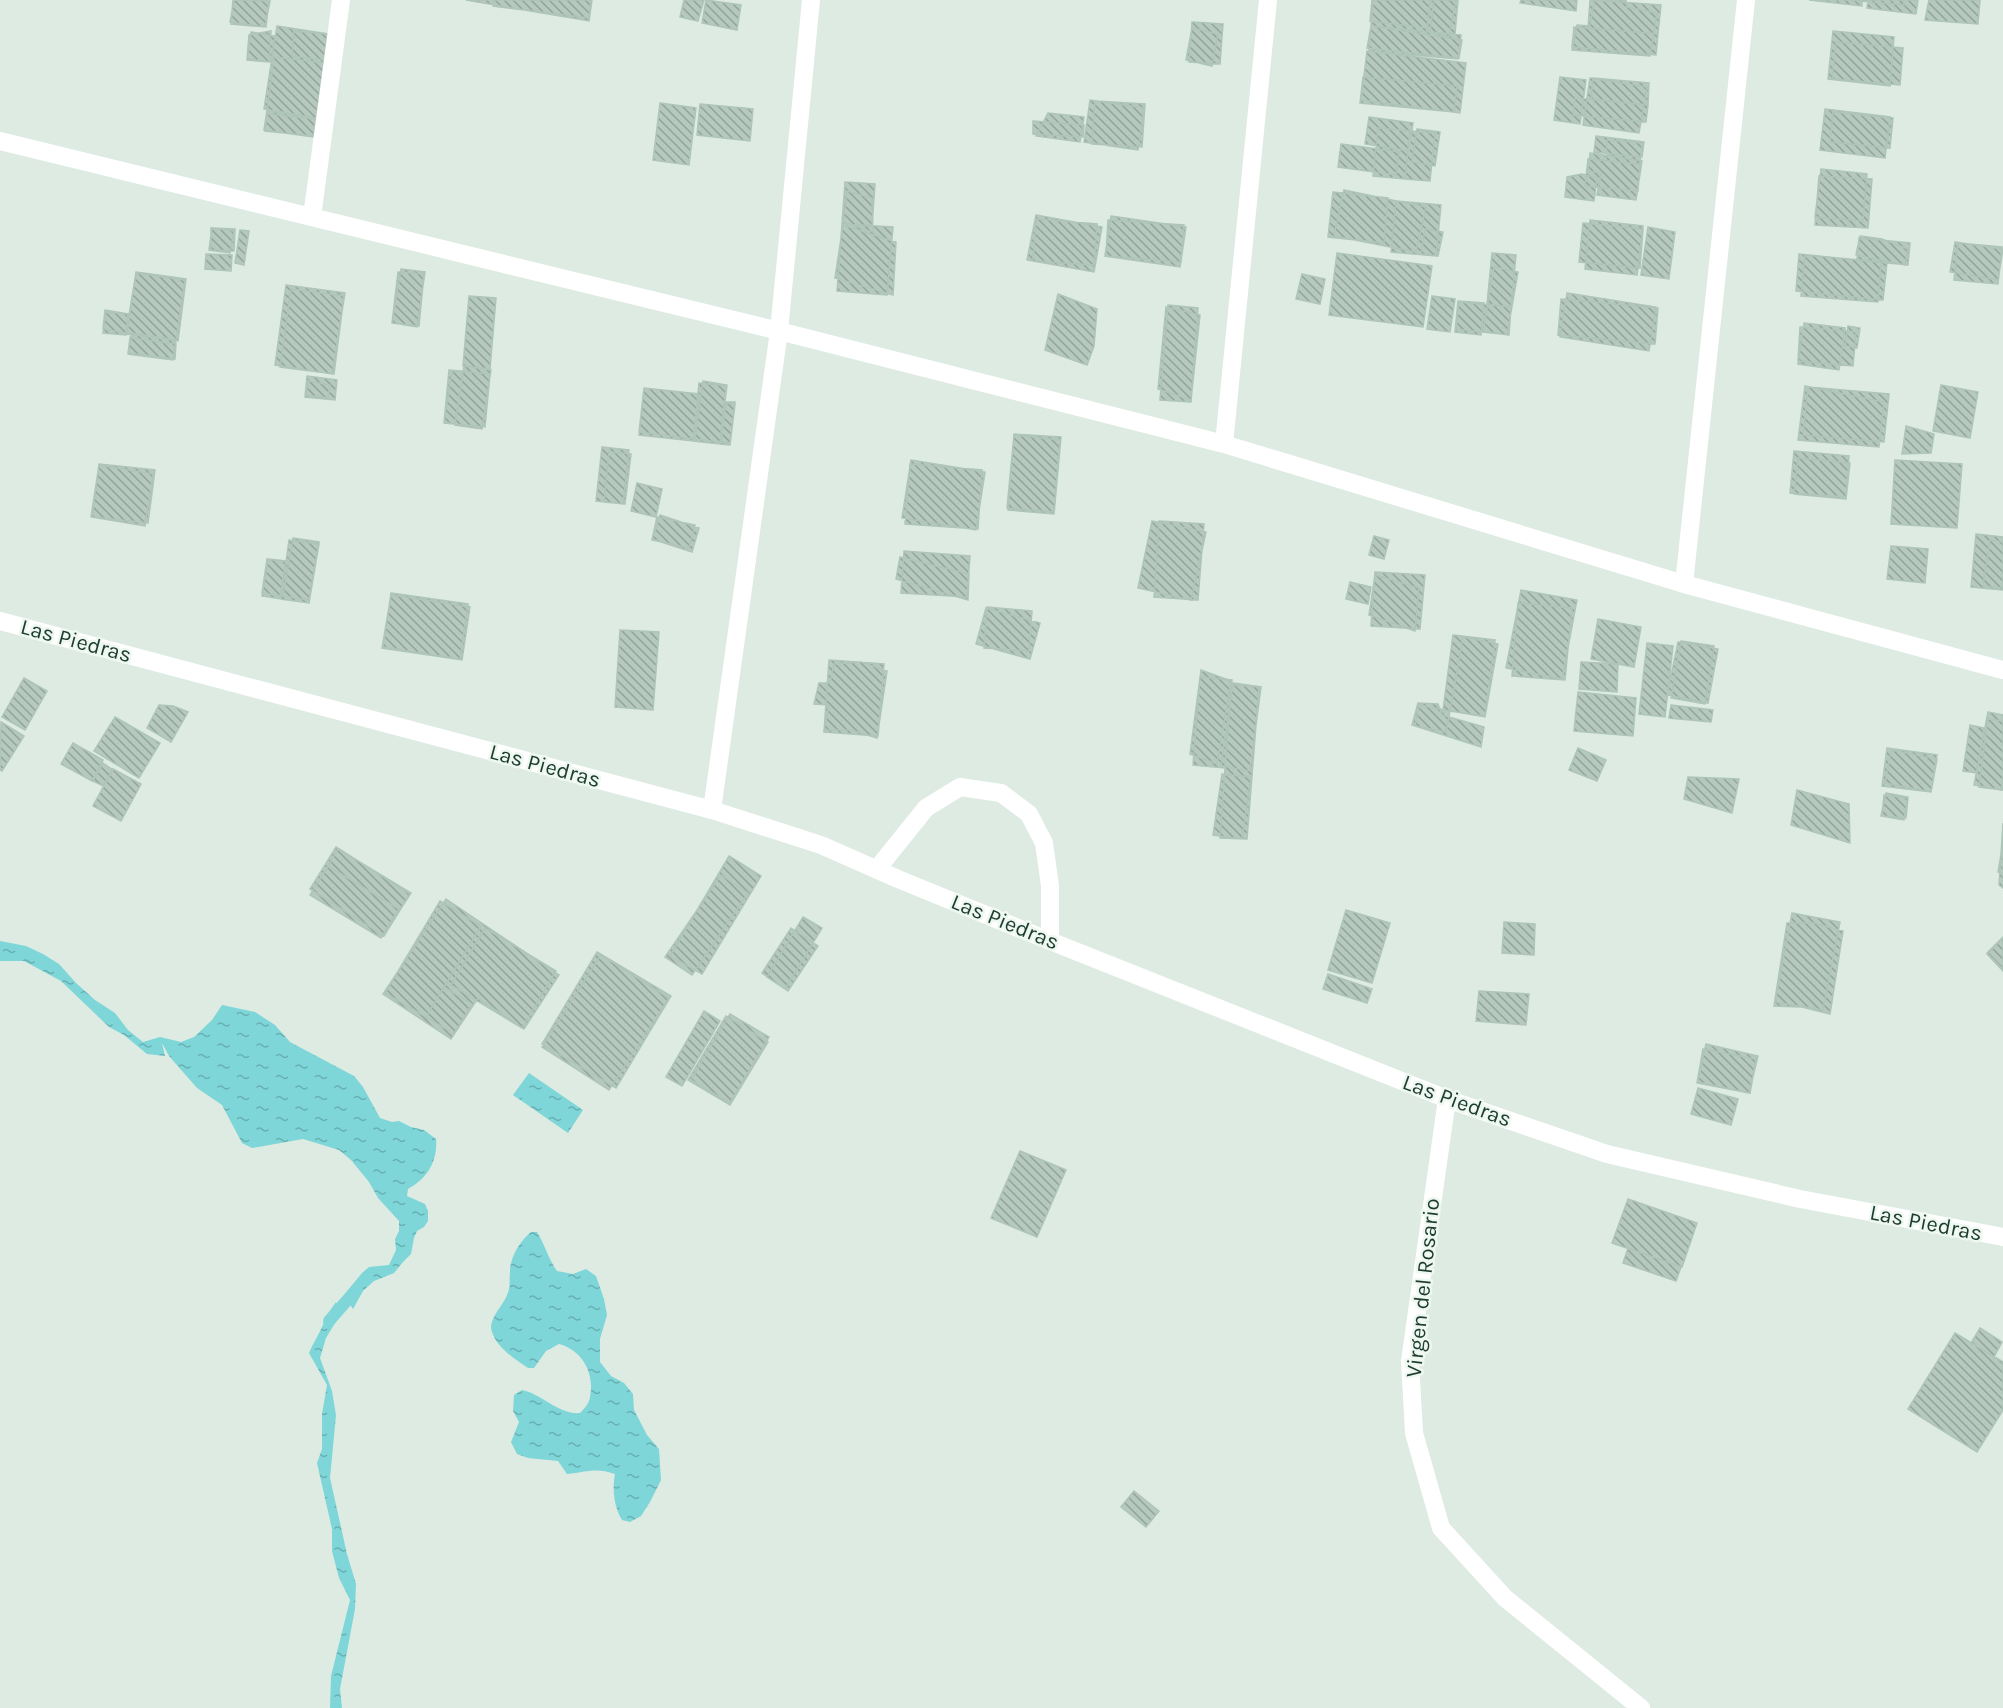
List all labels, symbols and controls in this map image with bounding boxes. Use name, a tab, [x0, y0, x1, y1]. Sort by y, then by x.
street label: Las Piedras	[18, 614, 134, 668]
street label: Las Piedras	[487, 739, 603, 793]
street label: Las Piedras	[947, 889, 1063, 955]
street label: Las Piedras	[1399, 1069, 1515, 1133]
street label: Virgen del Rosario	[1401, 1197, 1445, 1379]
street label: Las Piedras	[1868, 1199, 1984, 1247]

